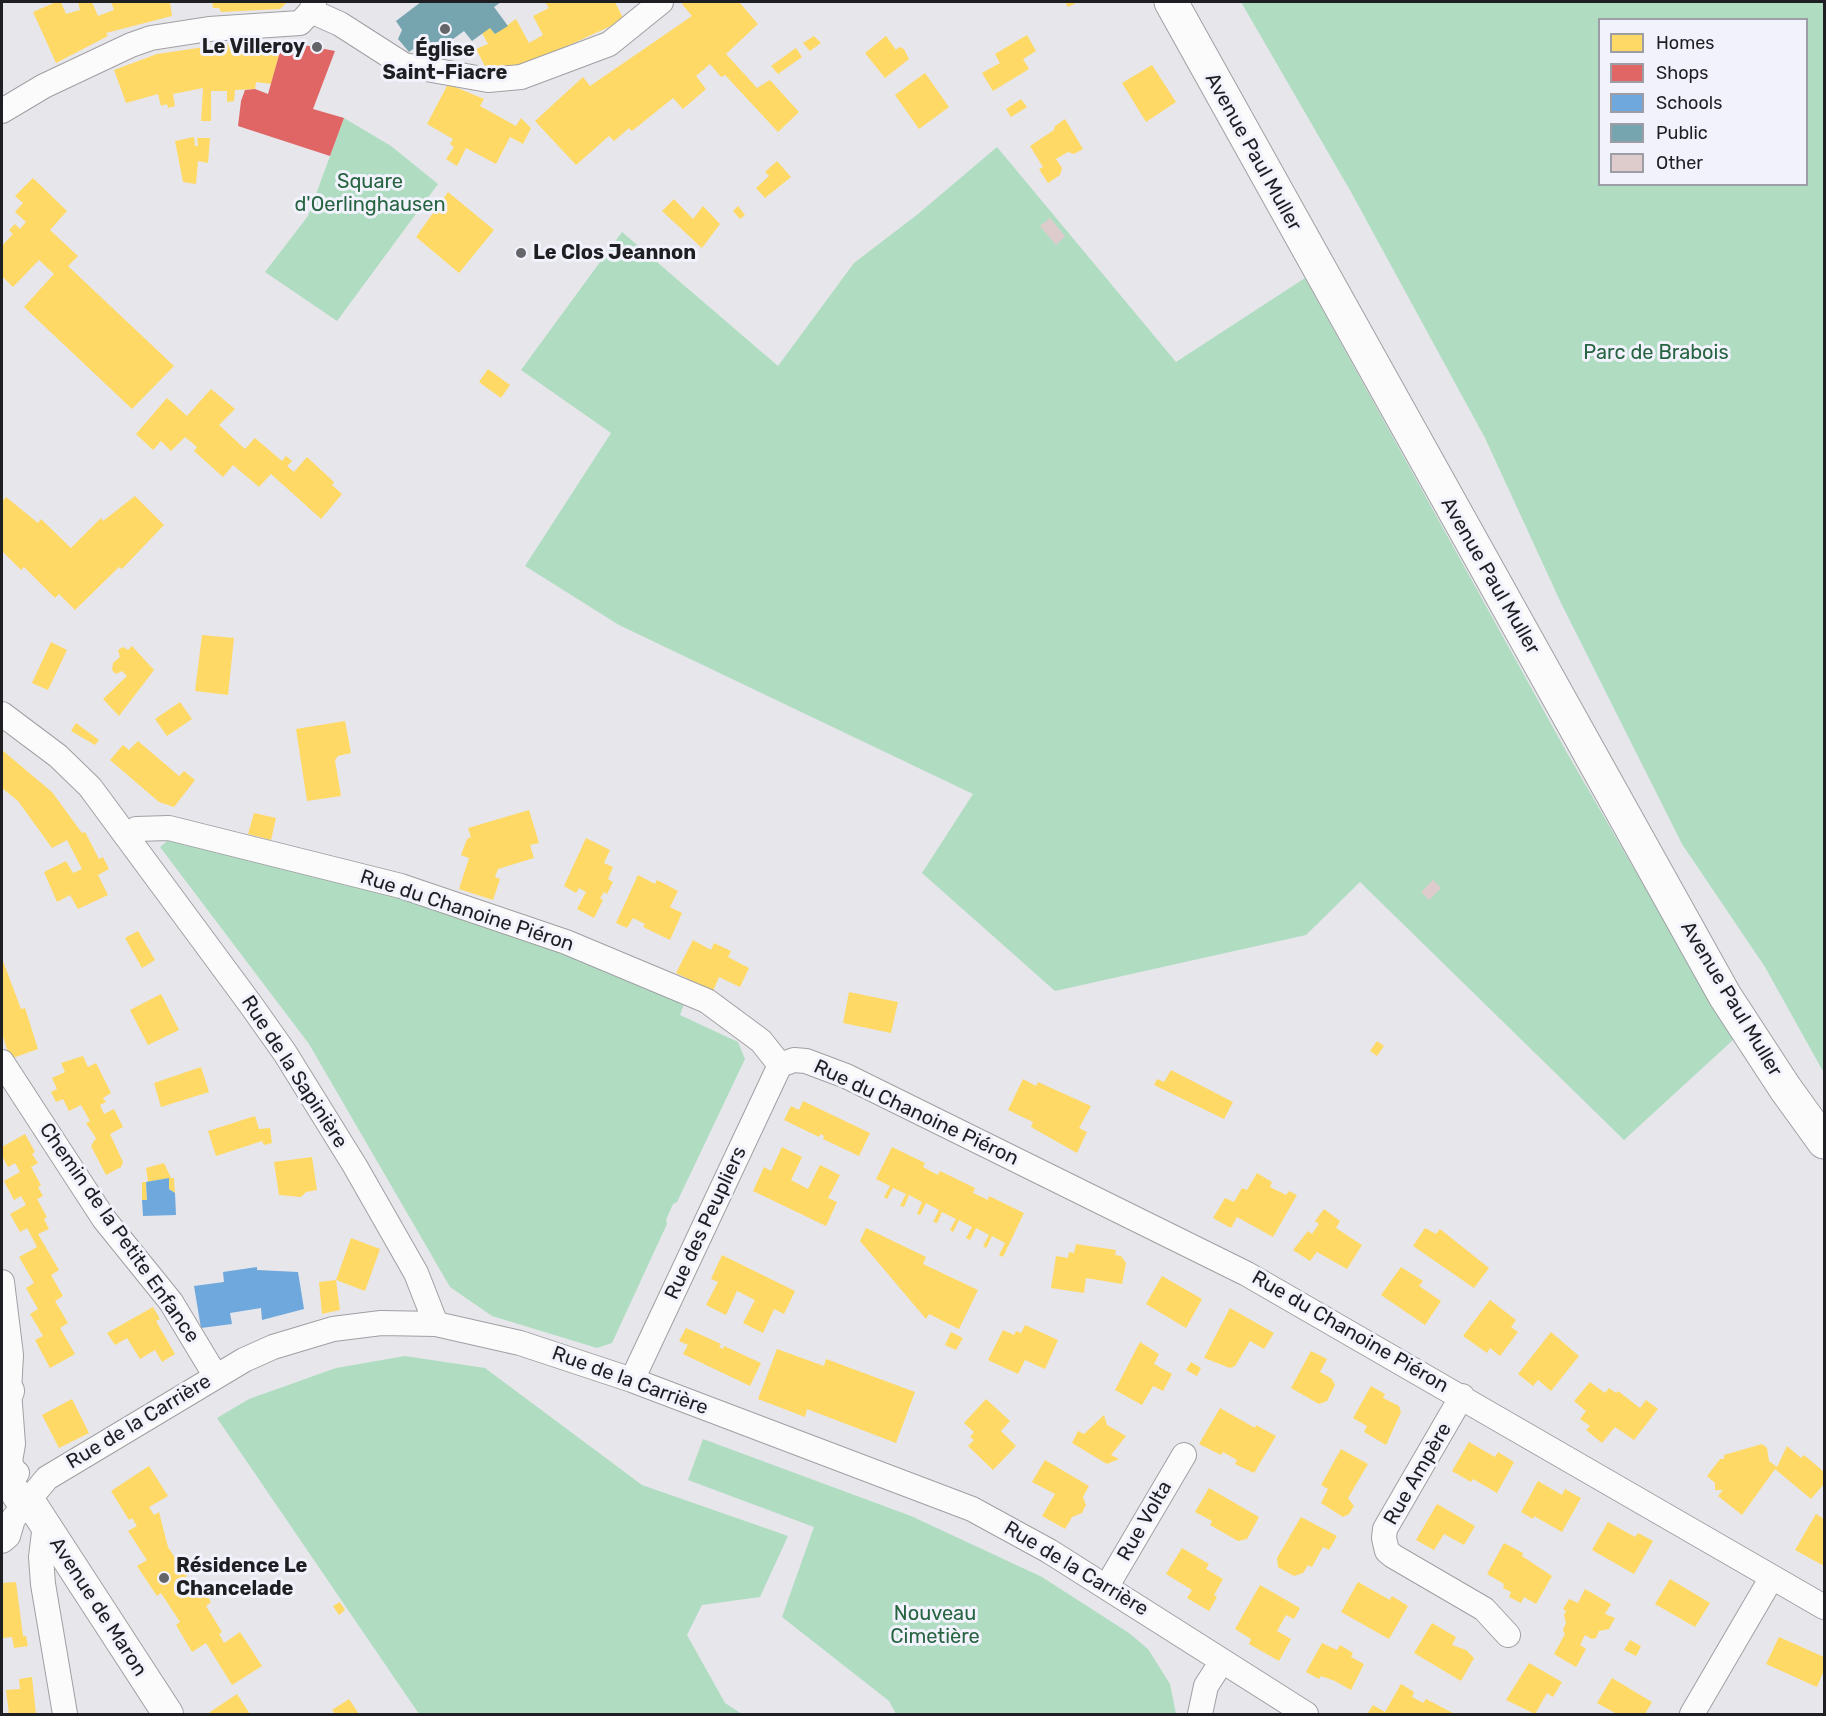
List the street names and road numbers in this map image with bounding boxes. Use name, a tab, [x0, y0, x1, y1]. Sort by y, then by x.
street label: Avenue Paul Muller	[1200, 69, 1306, 235]
street label: Avenue Paul Muller	[1435, 493, 1545, 659]
street label: Rue du Chanoine Piéron	[357, 865, 577, 957]
street label: Avenue Paul Muller	[1675, 917, 1787, 1081]
street label: Rue de la Sapinière	[236, 991, 352, 1153]
street label: Rue du Chanoine Piéron	[810, 1055, 1022, 1171]
street label: Chemin de la Petite Enfance	[34, 1119, 204, 1347]
street label: Rue des Peupliers	[660, 1143, 752, 1303]
street label: Rue du Chanoine Piéron	[1247, 1266, 1453, 1398]
street label: Rue de la Carrière	[549, 1342, 711, 1420]
street label: Rue de la Carrière	[62, 1369, 216, 1475]
street label: Rue Ampère	[1379, 1419, 1457, 1529]
street label: Rue Volta	[1112, 1477, 1178, 1565]
street label: Rue de la Carrière	[999, 1516, 1153, 1622]
street label: Avenue de Maron	[44, 1533, 152, 1681]

